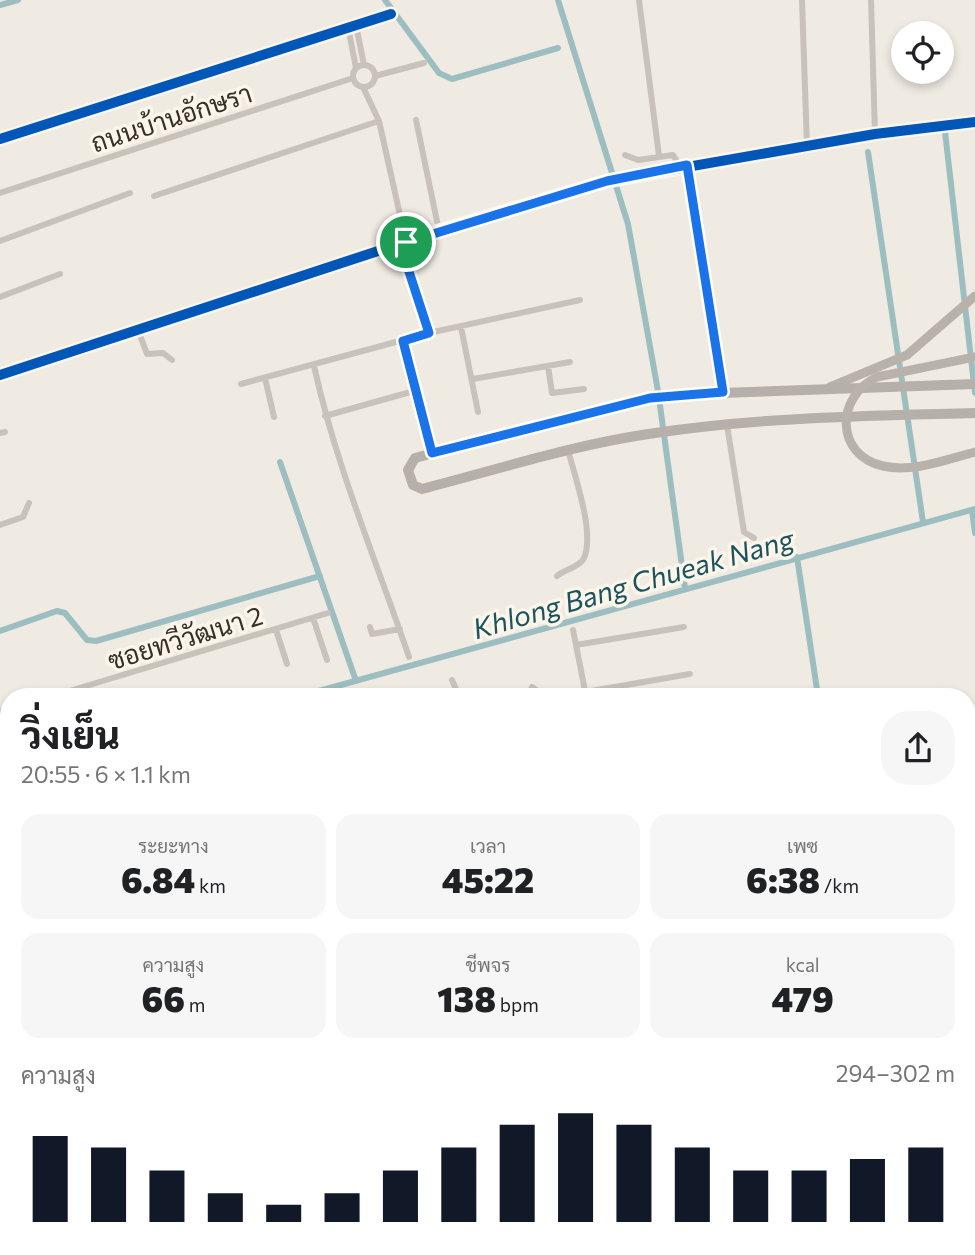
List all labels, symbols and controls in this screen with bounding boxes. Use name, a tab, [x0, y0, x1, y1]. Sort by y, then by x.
map controls	[891, 21, 954, 84]
button: locate	[891, 21, 954, 84]
street label: ถนนบ้านอักษรา	[87, 76, 255, 158]
pin	[376, 212, 436, 272]
icon: arrive	[387, 223, 425, 261]
water label: Khlong Bang Chueak Nang	[469, 520, 799, 645]
street label: ซอยทวีวัฒนา 2	[104, 599, 266, 675]
text: วิ่งเย็น	[21, 710, 120, 757]
button: share	[881, 711, 955, 785]
text: 20:55 · 6 × 1.1 km	[21, 760, 191, 788]
text: ระยะทาง	[138, 834, 209, 857]
text: เวลา	[470, 834, 506, 857]
text: เพซ	[787, 834, 818, 857]
text: 6.84	[121, 857, 195, 900]
text: 45:22	[442, 857, 534, 900]
text: 6:38	[746, 857, 820, 900]
text: km	[195, 874, 226, 897]
text: /km	[820, 874, 859, 897]
text: ความสูง	[142, 953, 204, 976]
text: ชีพจร	[466, 953, 510, 976]
text: kcal	[786, 953, 820, 976]
text: 66	[141, 976, 185, 1019]
text: 138	[437, 976, 496, 1019]
text: 479	[772, 976, 834, 1019]
text: m	[185, 993, 205, 1016]
text: bpm	[496, 993, 539, 1016]
text: 294–302 m	[836, 1059, 955, 1087]
text: ความสูง	[21, 1061, 96, 1089]

